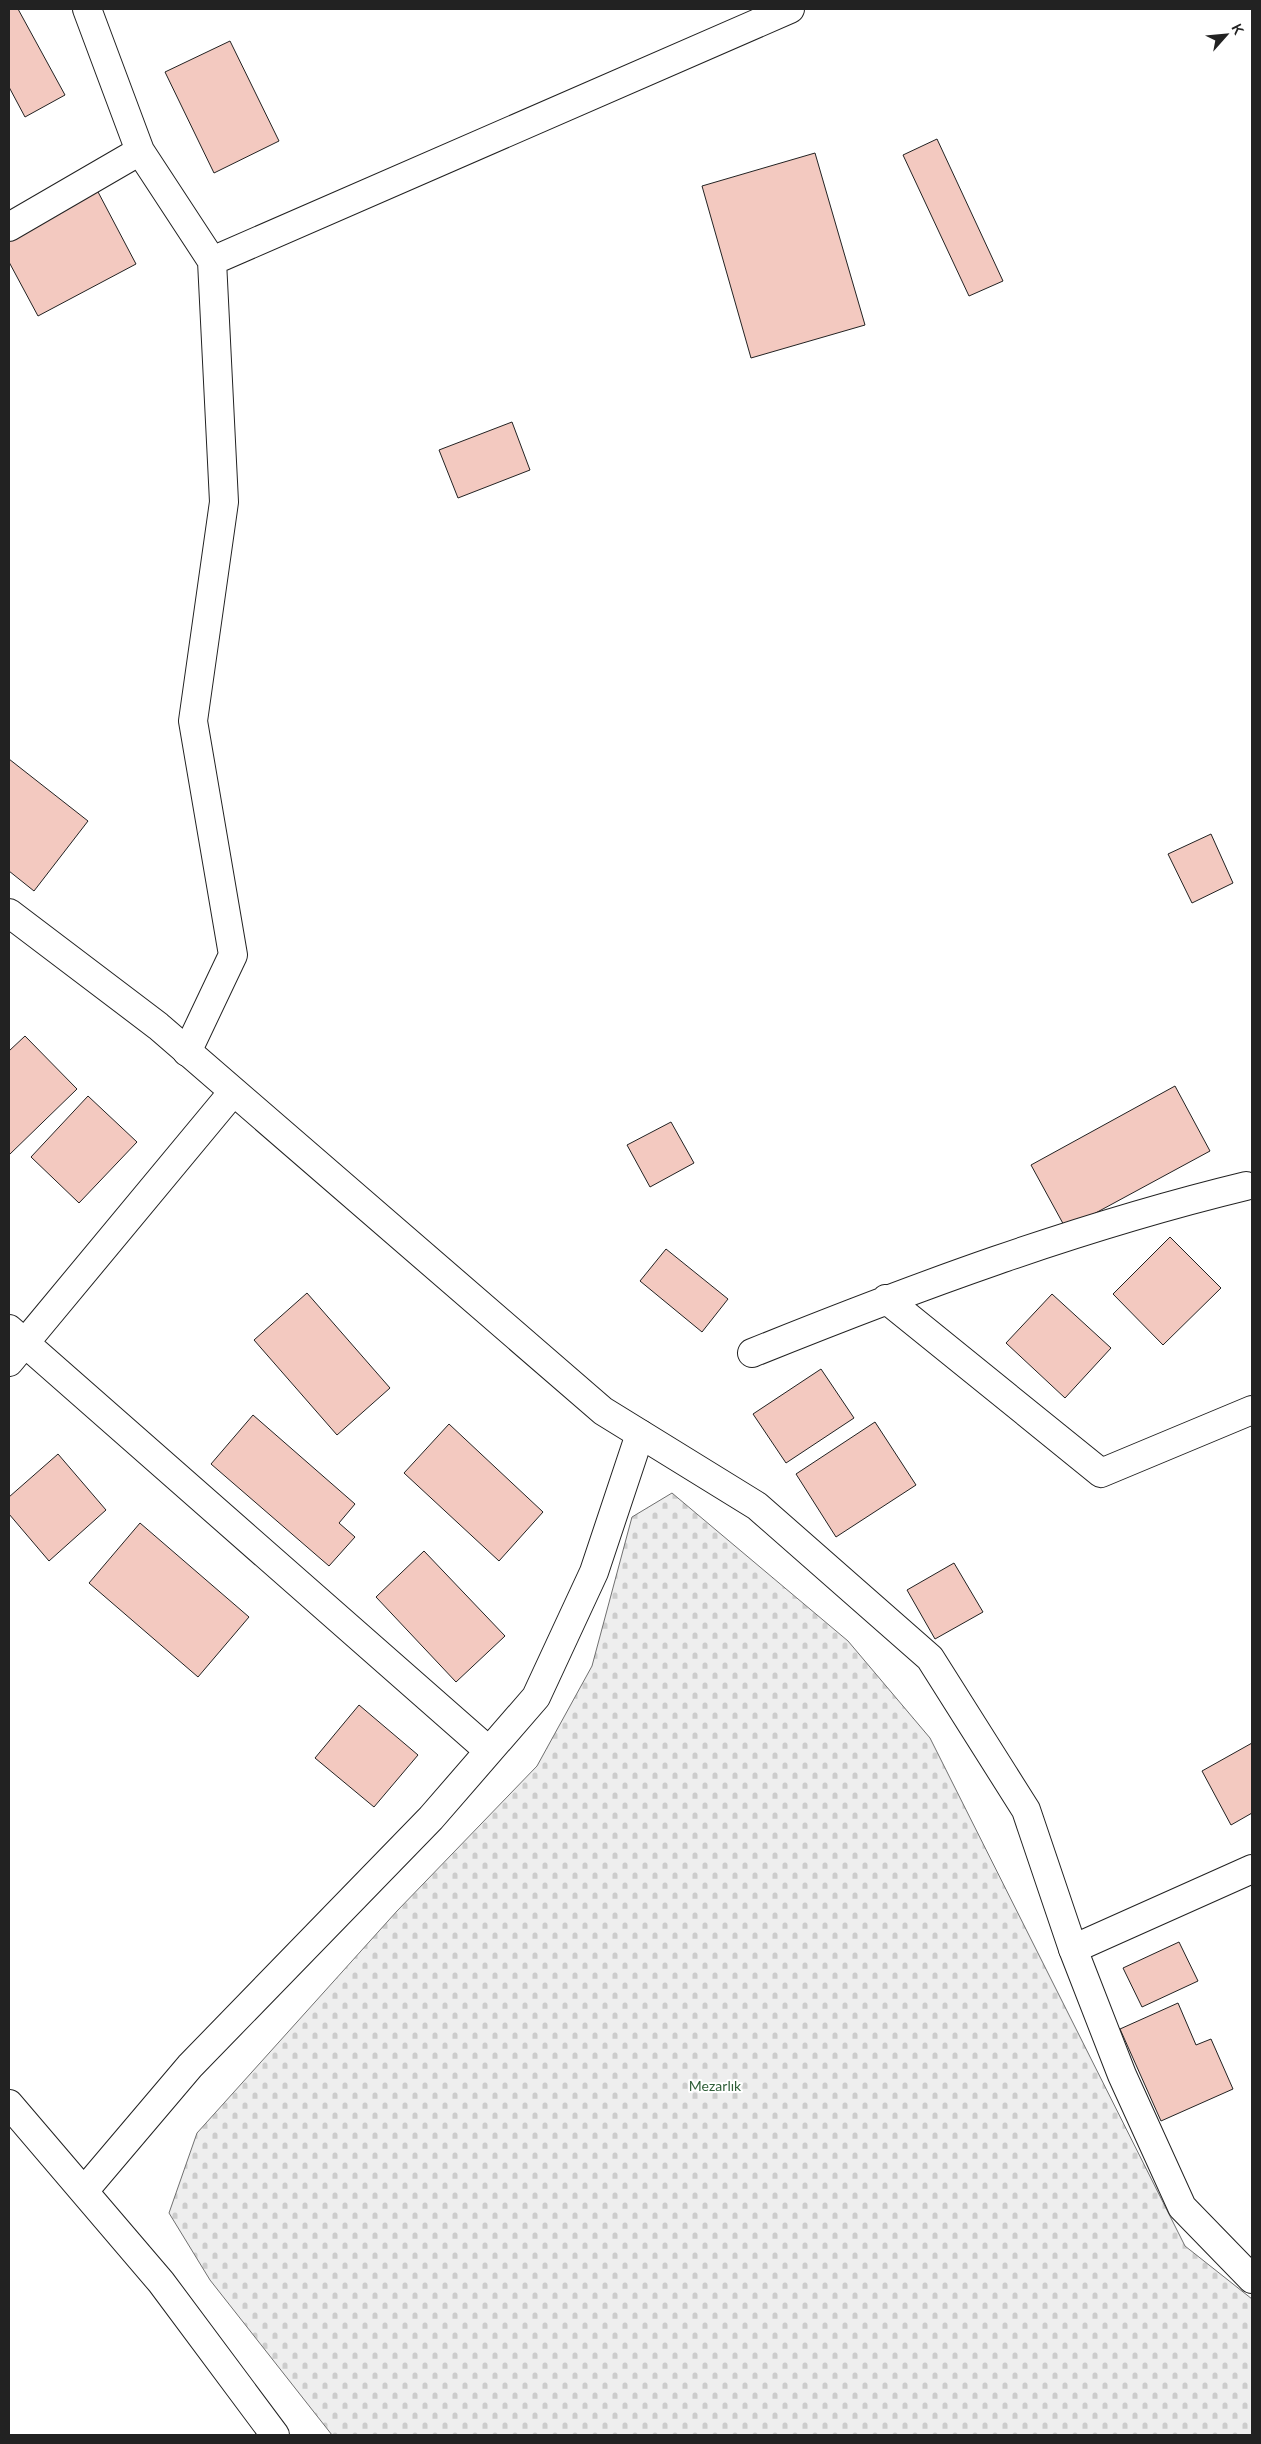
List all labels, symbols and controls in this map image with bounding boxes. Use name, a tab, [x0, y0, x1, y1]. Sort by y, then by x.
north arrow	[1201, 10, 1251, 60]
text: K	[1228, 21, 1248, 37]
park label: Mezarlık	[689, 2077, 742, 2094]

